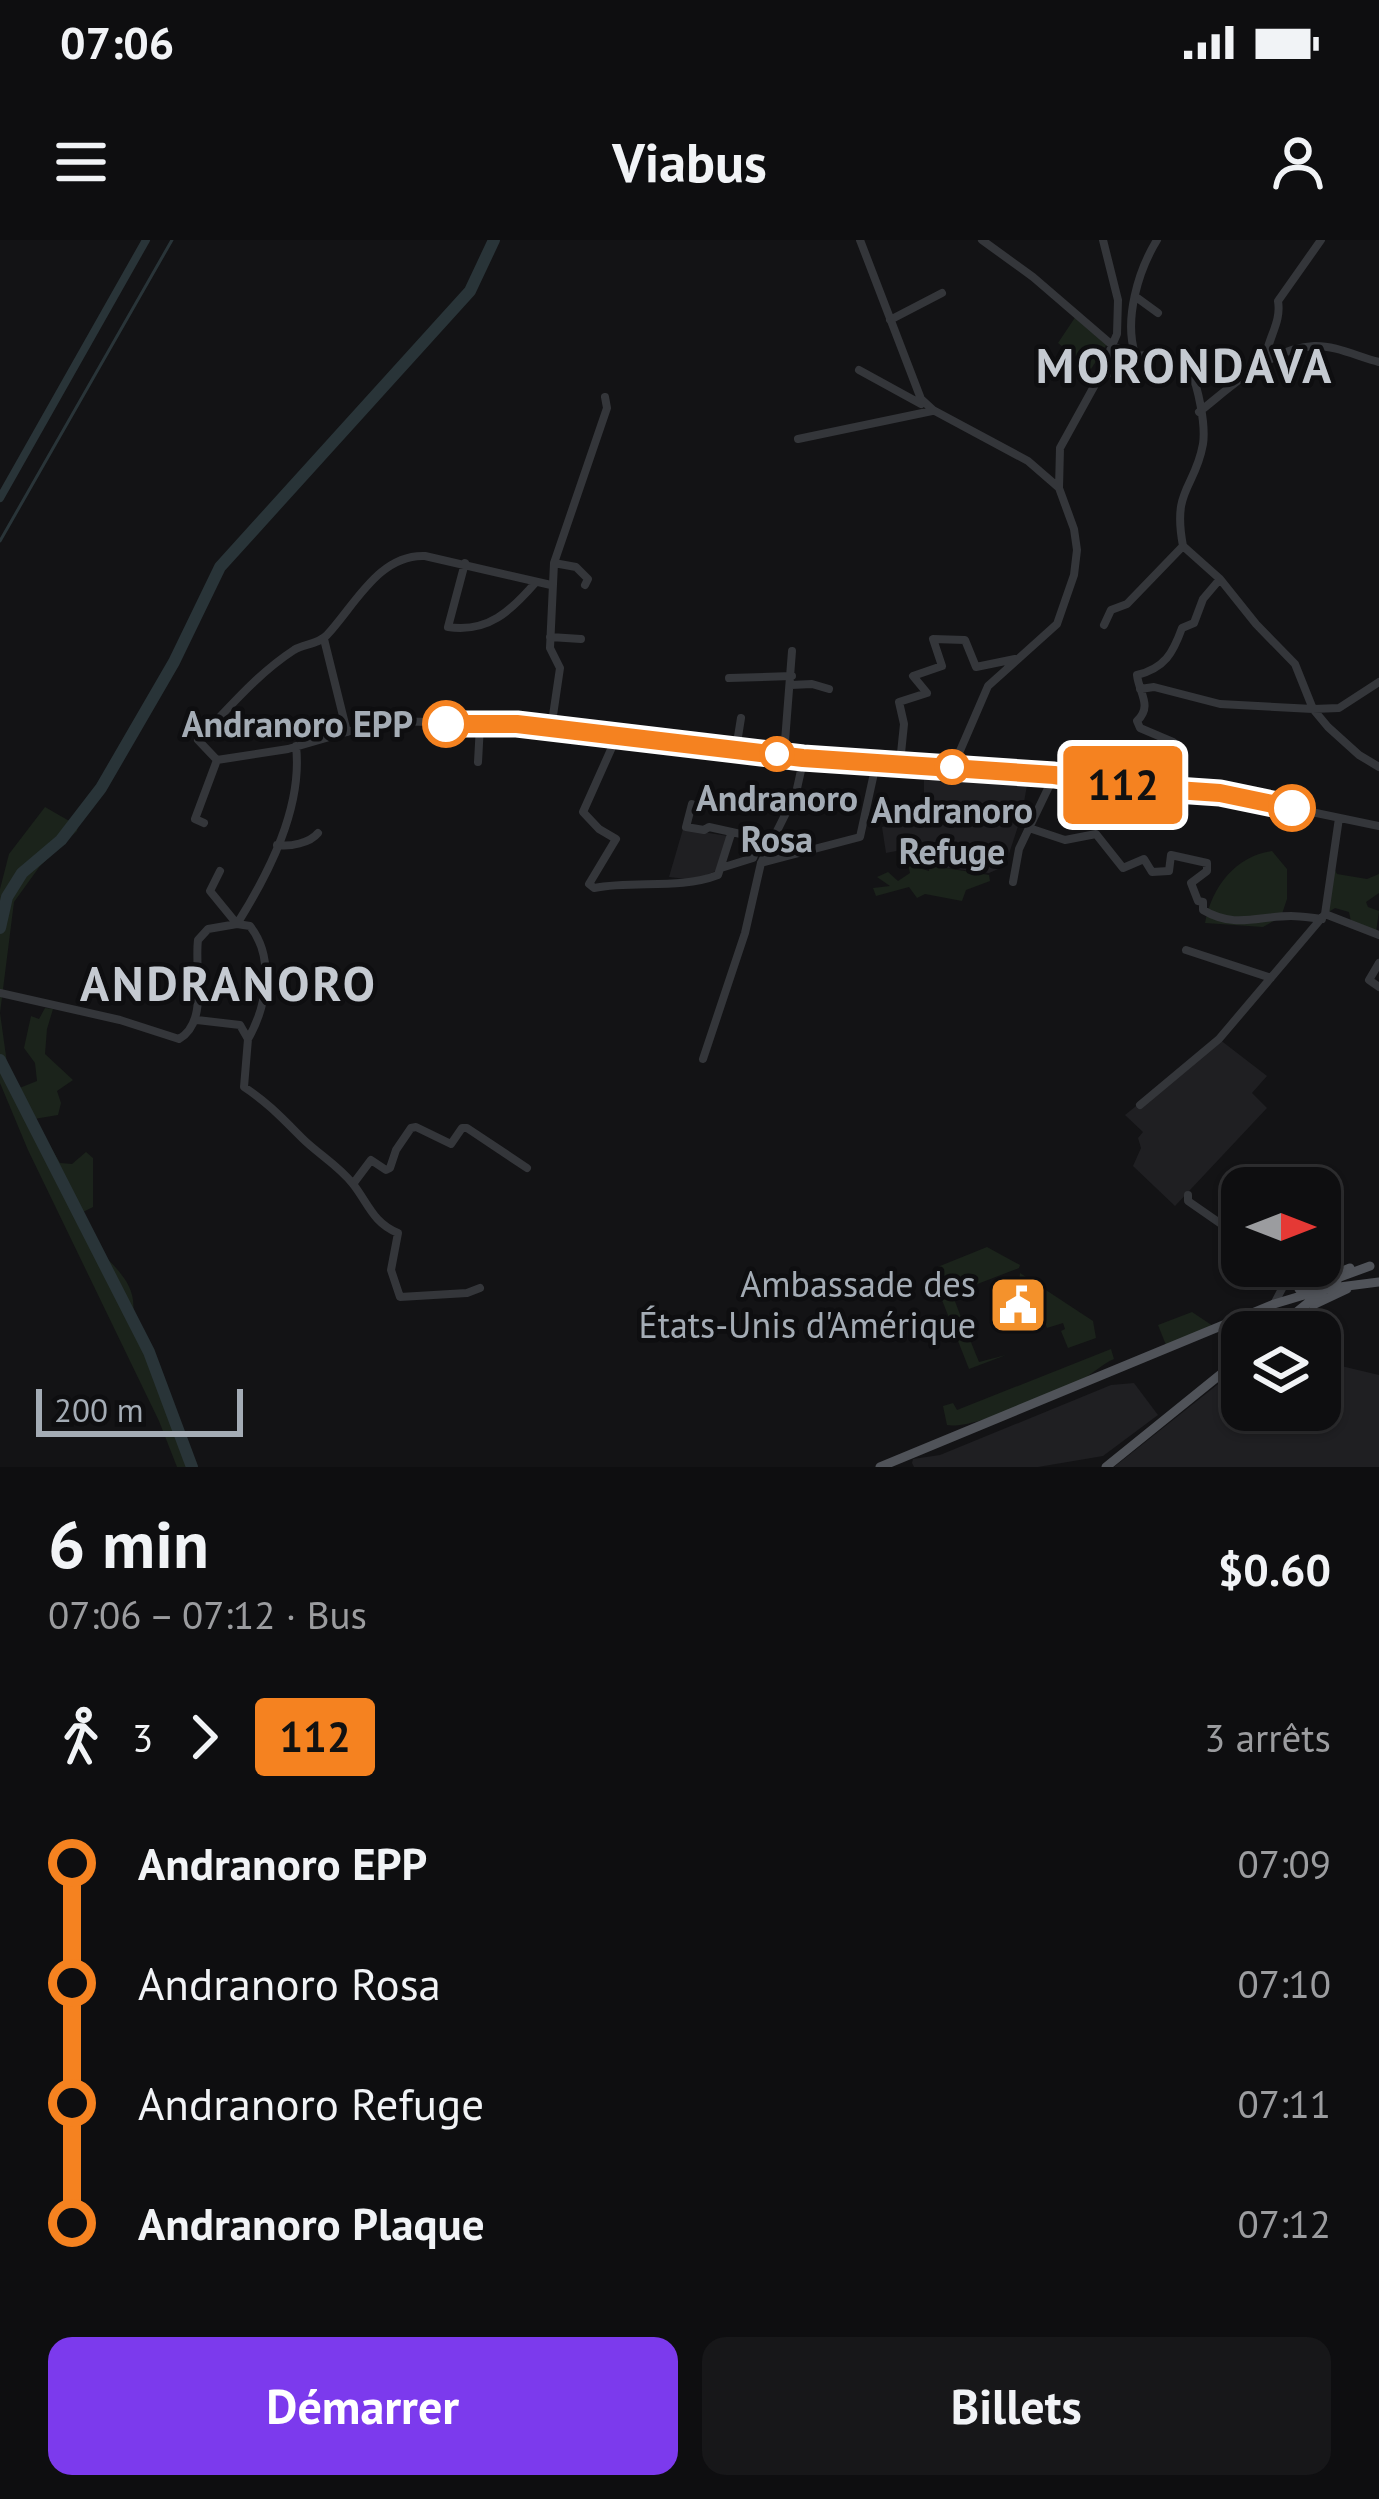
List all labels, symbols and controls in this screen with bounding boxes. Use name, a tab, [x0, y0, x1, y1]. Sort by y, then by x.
text: 07:06	[60, 13, 174, 71]
text: Viabus	[612, 127, 767, 197]
icon: menu	[48, 129, 114, 195]
icon: person	[1265, 129, 1331, 195]
district label: MORONDAVA	[1036, 334, 1334, 396]
place label: Andranoro EPP	[182, 700, 413, 747]
marker: Andranoro EPP	[424, 702, 468, 746]
marker: Andranoro Rosa	[761, 738, 793, 770]
line badge: 112	[1054, 746, 1192, 824]
marker: Andranoro Refuge	[936, 751, 968, 783]
text: 112	[1087, 757, 1159, 812]
place label: Andranoro Rosa	[696, 774, 858, 862]
place label: Andranoro Refuge	[871, 786, 1033, 874]
unlabelled marker	[1270, 786, 1314, 830]
district label: ANDRANORO	[80, 952, 378, 1014]
north arrow	[1221, 1167, 1341, 1287]
map controls	[1221, 1167, 1341, 1431]
place label: Ambassade des États-Unis d'Amérique	[638, 1260, 976, 1348]
public building icon: Ambassade des États-Unis d'Amérique	[987, 1274, 1049, 1336]
button: layers	[1221, 1311, 1341, 1431]
scale bar	[36, 1383, 243, 1436]
text: 200 m	[54, 1388, 144, 1431]
text: 6 min	[48, 1501, 209, 1586]
text: $0.60	[1218, 1540, 1331, 1598]
text: 07:06 – 07:12 · Bus	[48, 1589, 367, 1640]
icon: walk	[48, 1704, 114, 1770]
icon: forward	[171, 1704, 237, 1770]
text: 112	[279, 1709, 351, 1764]
text: 3	[132, 1712, 153, 1763]
text: 3 arrêts	[1204, 1712, 1331, 1763]
text: Andranoro EPP	[138, 1834, 427, 1892]
text: 07:09	[1237, 1838, 1331, 1889]
text: Andranoro Rosa	[138, 1954, 441, 2012]
text: 07:10	[1237, 1958, 1331, 2009]
text: Andranoro Refuge	[138, 2074, 484, 2132]
text: 07:11	[1237, 2078, 1331, 2129]
text: Andranoro Plaque	[138, 2194, 485, 2252]
text: 07:12	[1237, 2198, 1331, 2249]
button: Démarrer	[48, 2337, 678, 2475]
button: Billets	[702, 2337, 1331, 2475]

